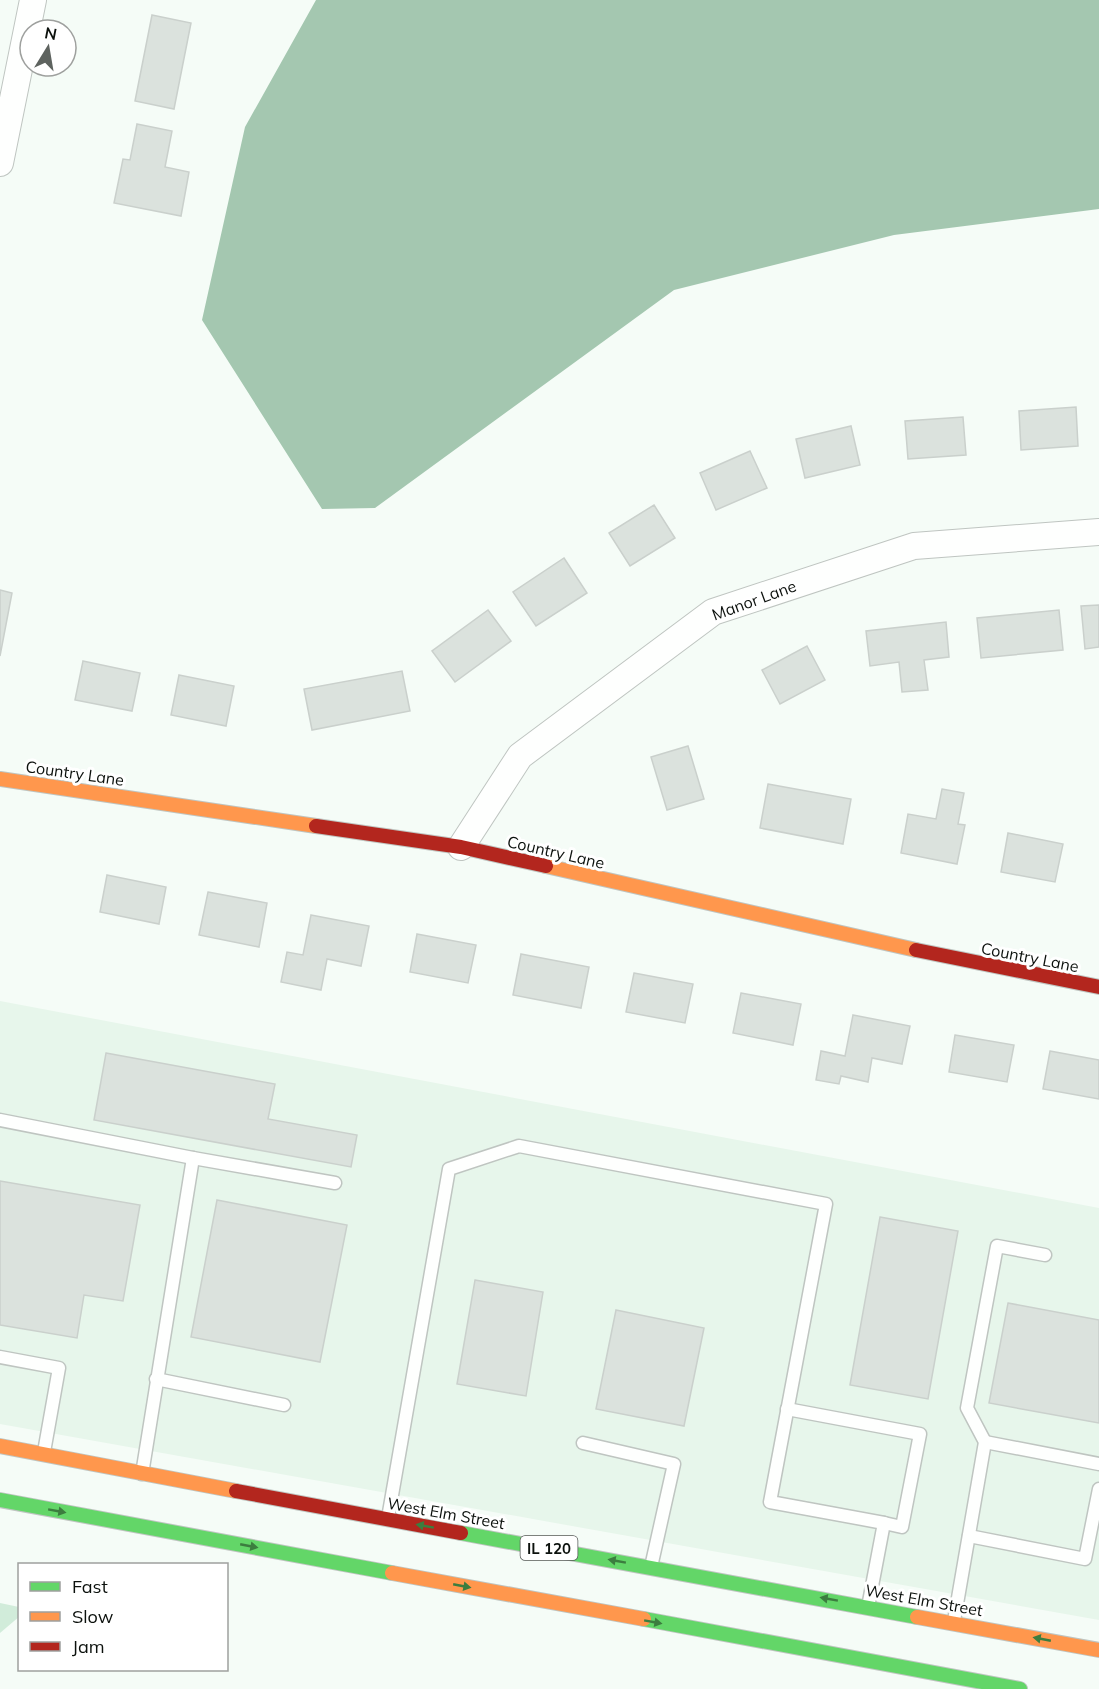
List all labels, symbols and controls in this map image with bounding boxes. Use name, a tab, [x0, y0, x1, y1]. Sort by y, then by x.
north arrow	[18, 18, 78, 78]
text: N	[43, 22, 59, 44]
street label: Manor Lane	[709, 576, 799, 624]
street label: Country Lane	[25, 756, 125, 790]
street label: Country Lane	[505, 831, 607, 873]
street label: Country Lane	[979, 938, 1081, 976]
street label: West Elm Street	[386, 1493, 507, 1533]
one-way arrow	[48, 1507, 67, 1516]
one-way arrow	[415, 1521, 434, 1530]
road number: IL 120	[520, 1536, 578, 1560]
one-way arrow	[240, 1542, 259, 1551]
one-way arrow	[607, 1556, 626, 1565]
legend	[18, 1563, 228, 1671]
text: Fast	[72, 1575, 108, 1598]
street label: West Elm Street	[864, 1580, 985, 1620]
one-way arrow	[452, 1582, 471, 1591]
one-way arrow	[820, 1595, 839, 1604]
text: Slow	[72, 1605, 114, 1628]
one-way arrow	[644, 1618, 663, 1627]
one-way arrow	[1032, 1634, 1051, 1643]
text: Jam	[72, 1635, 105, 1658]

